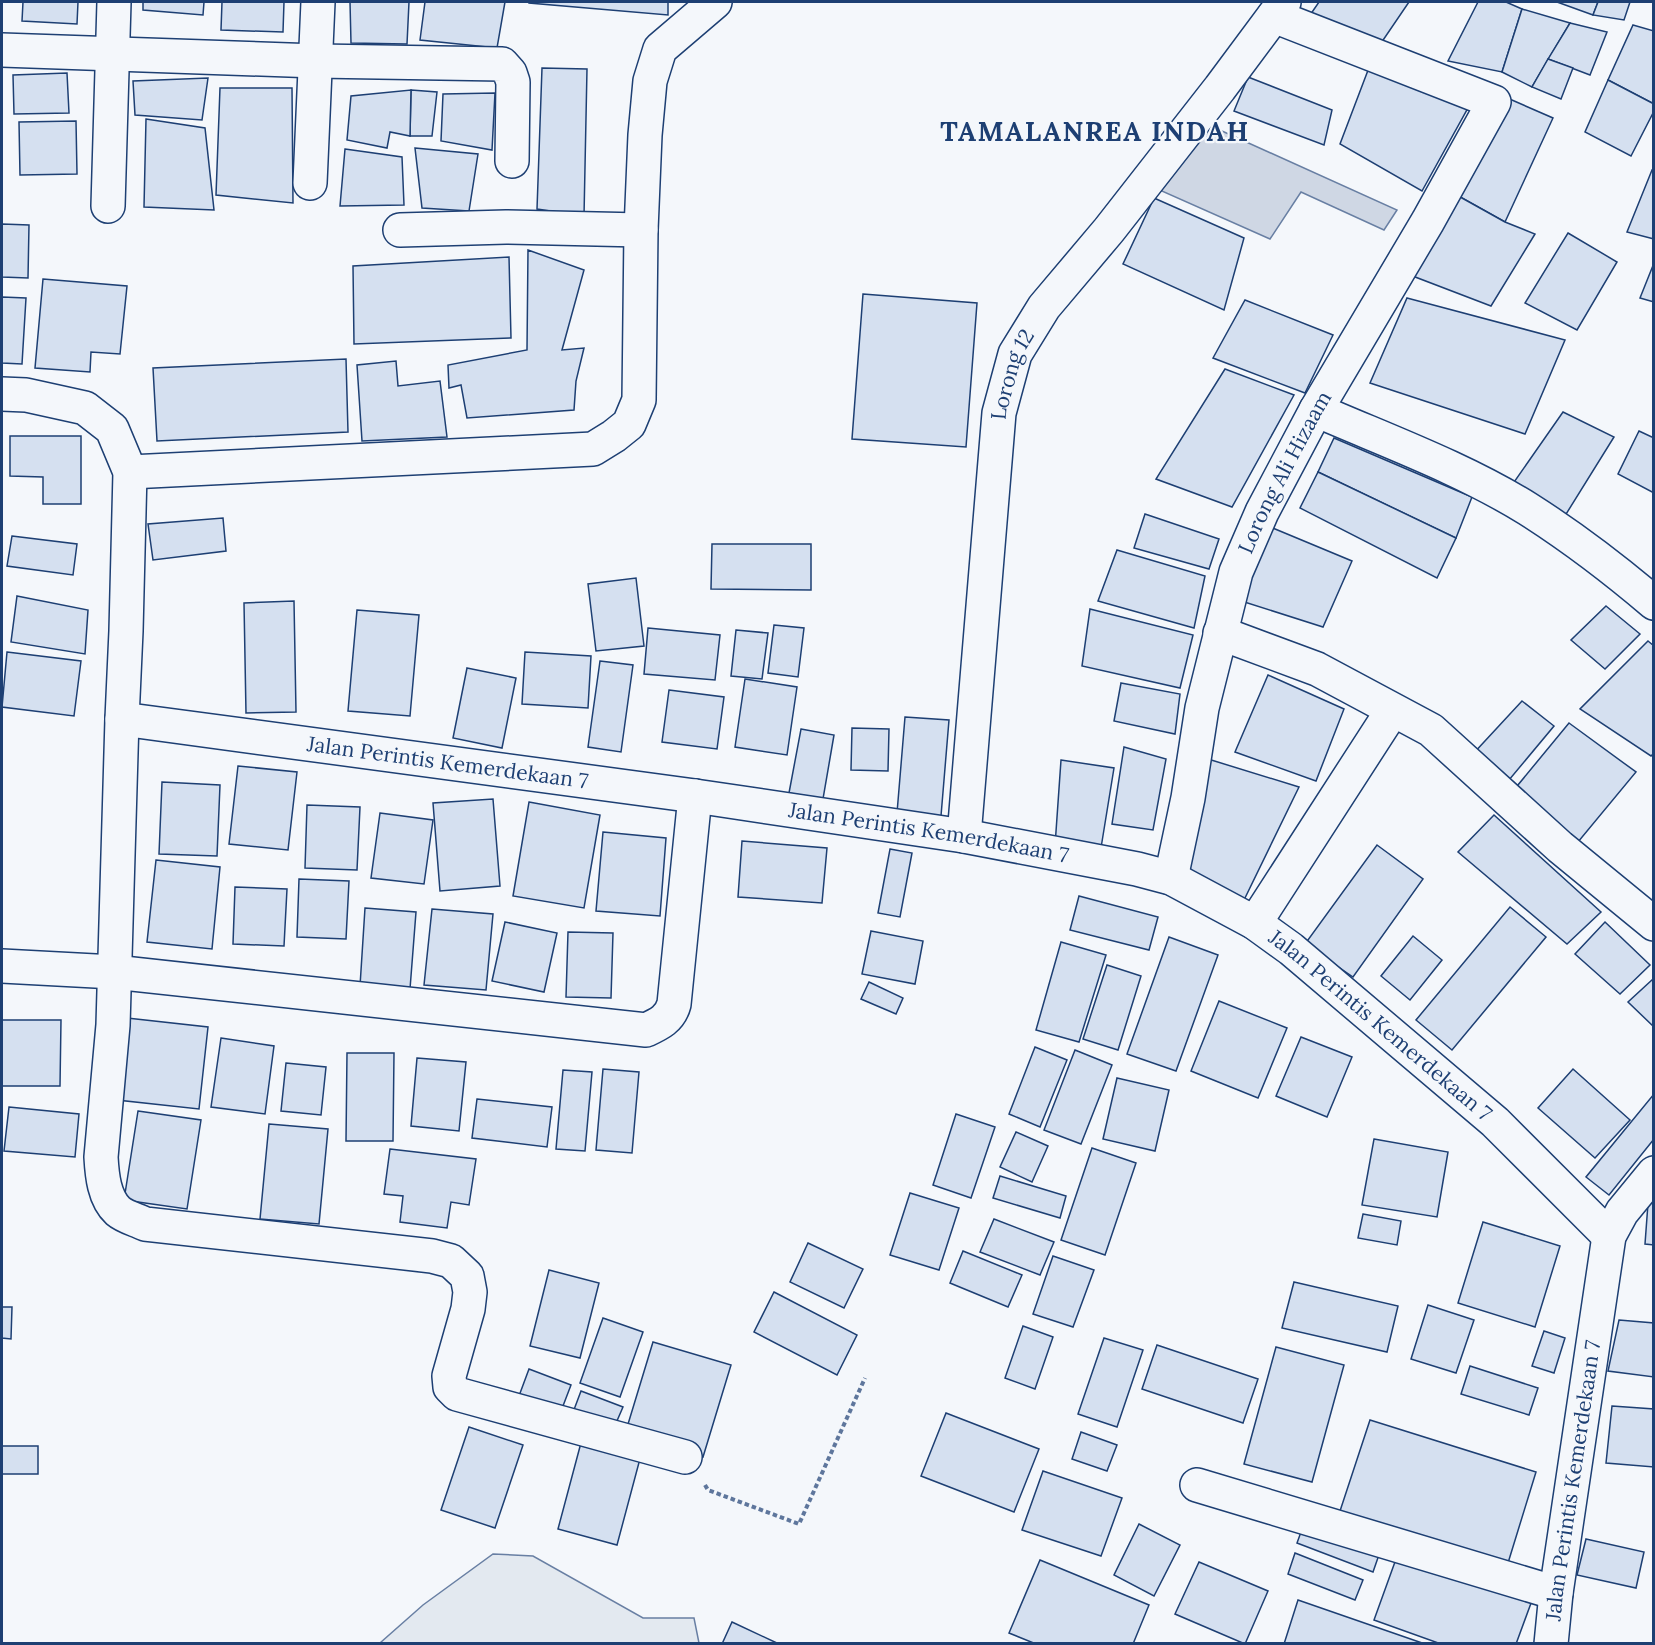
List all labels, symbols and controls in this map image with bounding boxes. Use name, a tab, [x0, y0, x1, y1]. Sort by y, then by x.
district label: TAMALANREA INDAH	[940, 114, 1250, 148]
street label: Lorong 12	[984, 324, 1040, 421]
street label: Lorong Ali Hizaam	[1232, 386, 1337, 558]
street label: Jalan Perintis Kemerdekaan 7	[304, 730, 590, 795]
street label: Jalan Perintis Kemerdekaan 7	[786, 796, 1071, 869]
street label: Jalan Perintis Kemerdekaan 7	[1263, 923, 1498, 1127]
street label: Jalan Perintis Kemerdekaan 7	[1539, 1338, 1606, 1623]

